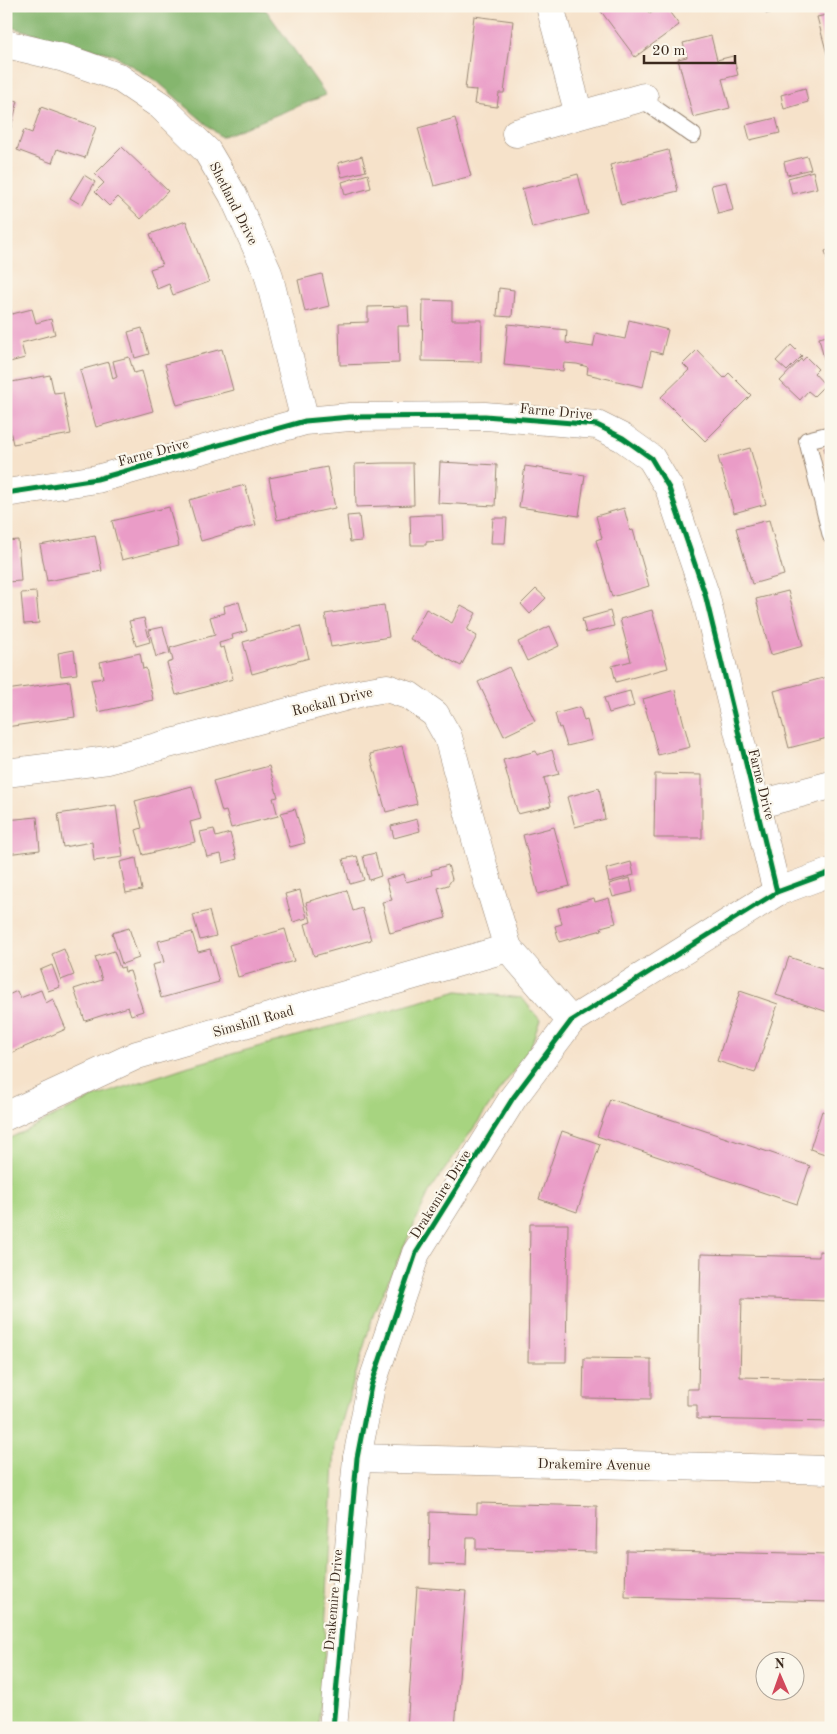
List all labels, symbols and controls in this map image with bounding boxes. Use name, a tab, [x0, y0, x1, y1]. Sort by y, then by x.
scale bar	[644, 32, 736, 64]
text: 20 m	[652, 44, 686, 59]
street label: Shetland Drive	[206, 160, 260, 247]
street label: Farne Drive	[519, 402, 593, 422]
street label: Farne Drive	[116, 437, 190, 469]
street label: Rockall Drive	[291, 685, 374, 719]
street label: Farne Drive	[745, 747, 777, 821]
street label: Simshill Road	[211, 1004, 295, 1040]
street label: Drakemire Drive	[408, 1148, 474, 1241]
street label: Drakemire Avenue	[537, 1457, 650, 1473]
street label: Drakemire Drive	[323, 1549, 345, 1651]
north arrow	[754, 1652, 804, 1702]
text: N	[774, 1657, 785, 1671]

